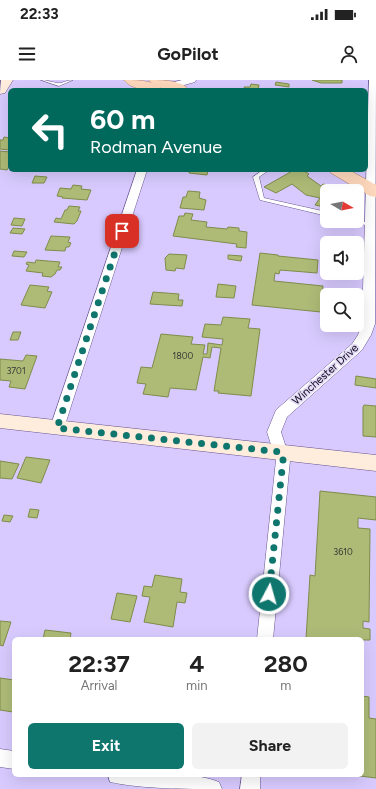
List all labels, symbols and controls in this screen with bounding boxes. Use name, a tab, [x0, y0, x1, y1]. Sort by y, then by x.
text: 22:33	[20, 5, 59, 23]
icon: menu	[16, 43, 38, 65]
text: GoPilot	[157, 43, 219, 65]
icon: person	[338, 43, 360, 65]
text: 60 m	[90, 102, 155, 136]
icon: left	[24, 104, 76, 156]
text: Rodman Avenue	[90, 136, 222, 158]
north arrow	[320, 184, 364, 228]
map controls	[320, 184, 364, 332]
pin	[105, 214, 139, 248]
icon: arrive	[111, 220, 133, 242]
button: sound	[320, 236, 364, 280]
button: search	[320, 288, 364, 332]
street label: Winchester Drive	[290, 341, 361, 407]
house number: 1800	[173, 350, 194, 361]
house number: 3701	[6, 365, 26, 376]
house number: 3610	[333, 546, 353, 557]
position arrow	[248, 573, 290, 615]
text: 22:37	[68, 649, 130, 678]
text: 4	[189, 649, 204, 678]
text: 280	[264, 649, 308, 678]
text: Arrival	[81, 678, 117, 693]
text: min	[186, 678, 207, 693]
text: m	[280, 678, 291, 693]
button: Exit	[28, 723, 184, 769]
button: Share	[192, 723, 348, 769]

